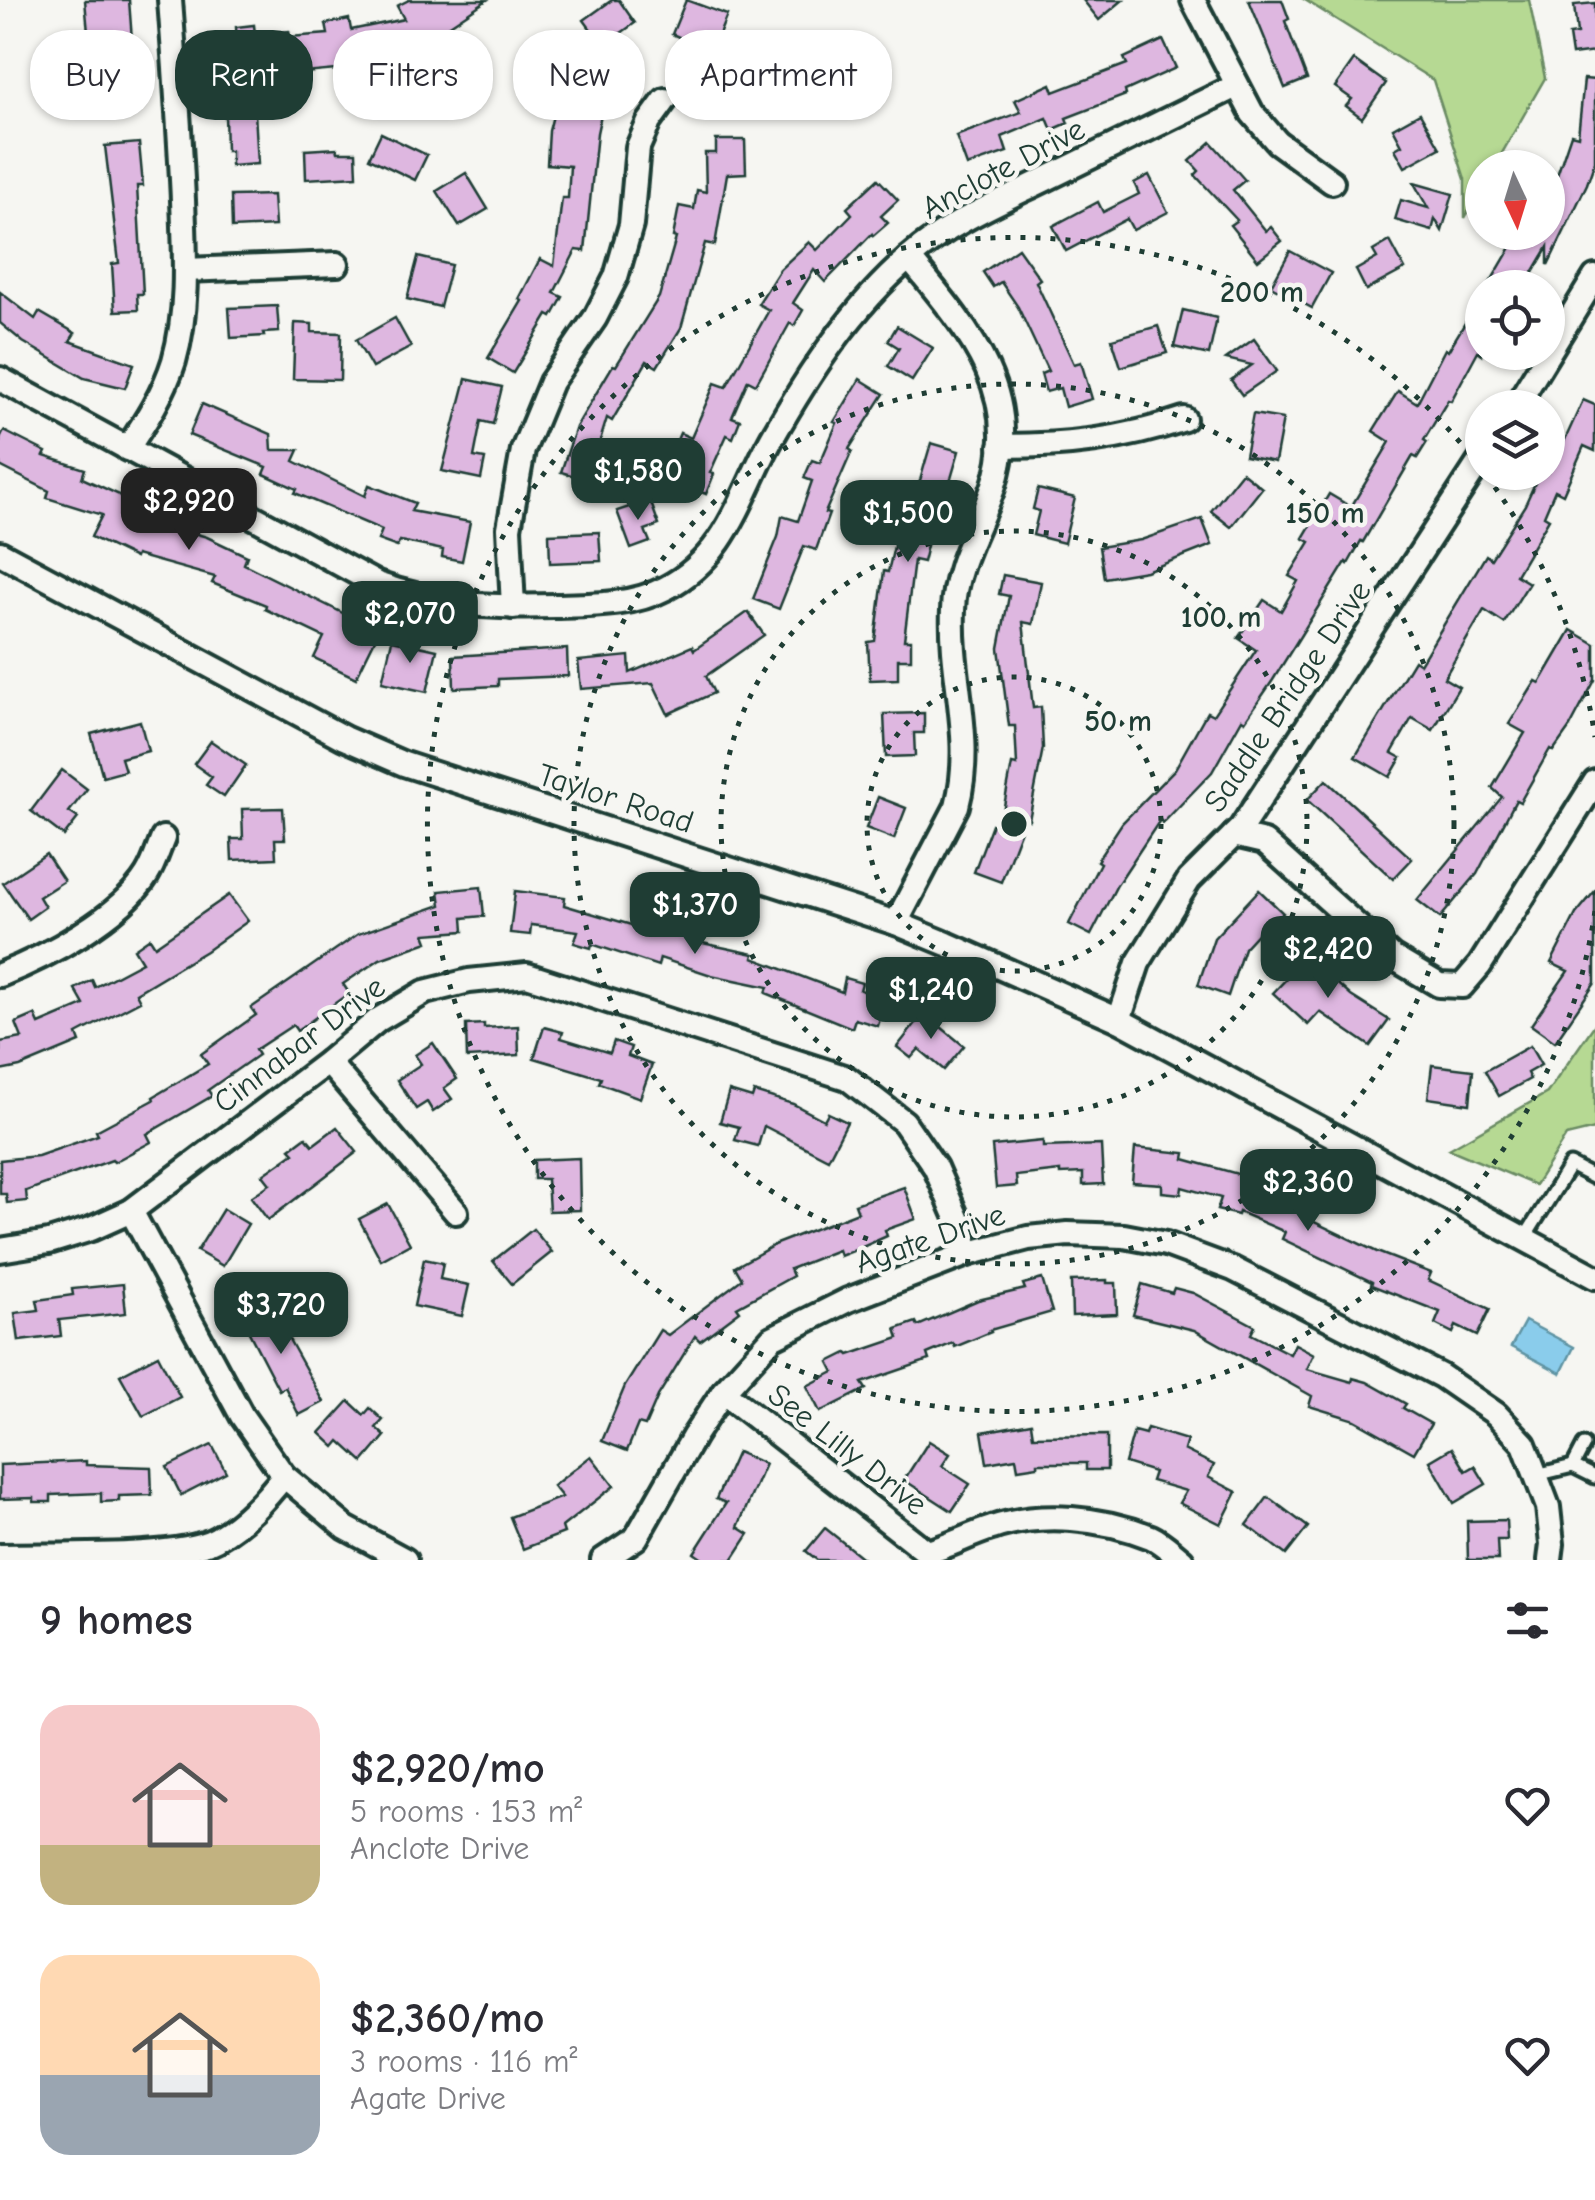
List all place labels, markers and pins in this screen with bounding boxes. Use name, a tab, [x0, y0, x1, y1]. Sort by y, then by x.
pin: $1,580	[557, 438, 719, 523]
pin: $2,920	[108, 468, 270, 553]
pin: $1,500	[827, 480, 989, 565]
pin: $2,070	[329, 581, 491, 666]
centre of rings	[996, 806, 1032, 842]
pin: $1,370	[614, 872, 776, 957]
pin: $2,420	[1247, 916, 1409, 1001]
pin: $1,240	[850, 957, 1012, 1042]
pin: $2,360	[1227, 1149, 1389, 1234]
pin: $3,720	[200, 1272, 362, 1357]

